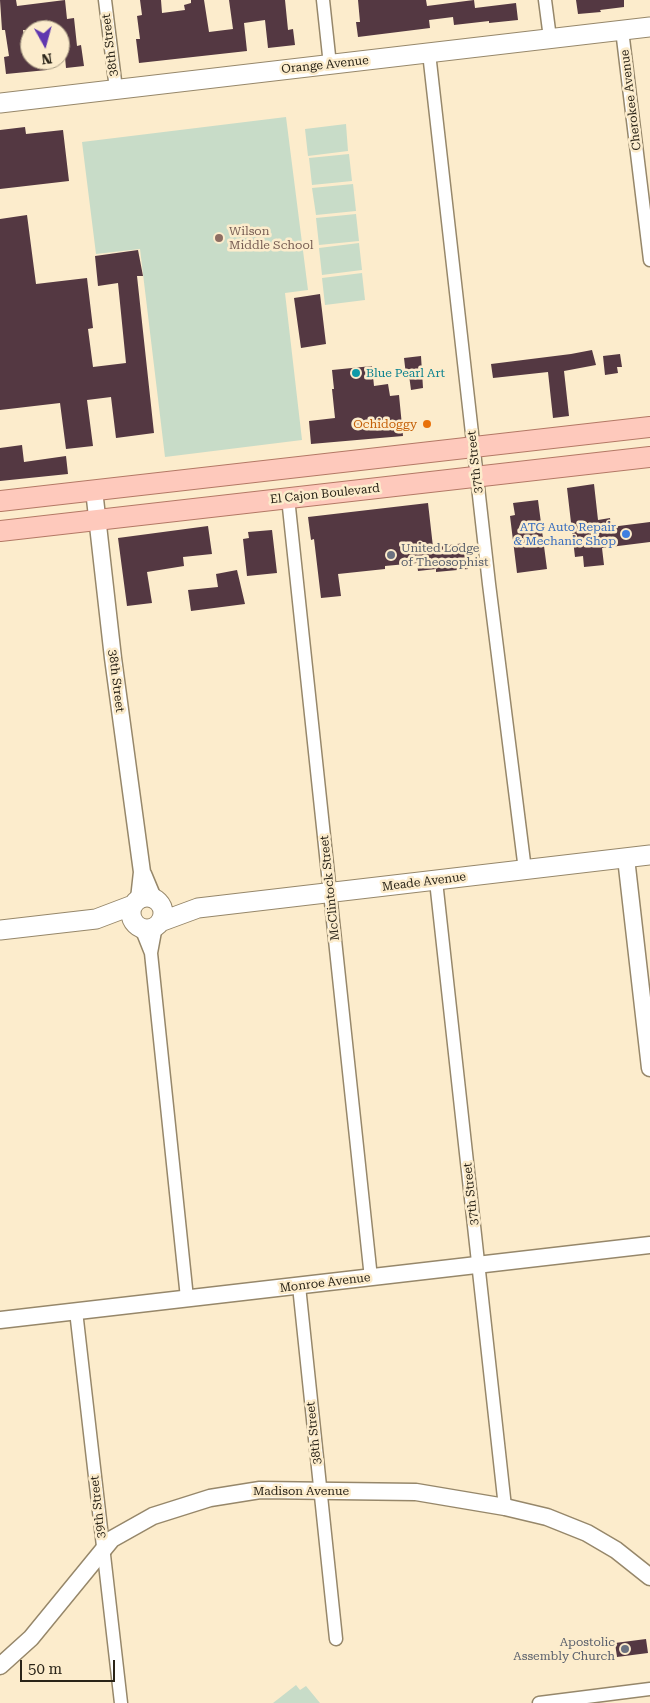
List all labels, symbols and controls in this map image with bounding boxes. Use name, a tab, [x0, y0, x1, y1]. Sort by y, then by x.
street label: 38th Street	[99, 13, 121, 77]
north arrow	[20, 20, 70, 70]
street label: Cherokee Avenue	[618, 49, 644, 151]
text: N	[40, 50, 53, 67]
street label: Orange Avenue	[281, 53, 369, 77]
place label: Wilson Middle School	[229, 224, 314, 252]
marker: Wilson Middle School	[213, 232, 225, 244]
place label: Blue Pearl Art	[366, 366, 445, 380]
marker: Blue Pearl Art	[350, 367, 362, 379]
place label: Ochidoggy	[353, 417, 417, 431]
marker: Ochidoggy	[421, 418, 433, 430]
street label: 37th Street	[465, 430, 485, 494]
street label: El Cajon Boulevard	[269, 481, 381, 507]
place label: ATG Auto Repair & Mechanic Shop	[513, 520, 616, 548]
marker: ATG Auto Repair & Mechanic Shop	[620, 528, 632, 540]
place label: United Lodge of Theosophist	[401, 541, 488, 569]
marker: United Lodge of Theosophist	[385, 549, 397, 561]
street label: 38th Street	[105, 649, 127, 713]
street label: McClintock Street	[317, 835, 343, 941]
street label: Meade Avenue	[381, 870, 467, 894]
street label: 37th Street	[461, 1162, 481, 1226]
street label: Monroe Avenue	[279, 1270, 371, 1296]
street label: 38th Street	[304, 1401, 324, 1465]
street label: 39th Street	[88, 1475, 108, 1539]
street label: Madison Avenue	[253, 1484, 349, 1498]
place label: Apostolic Assembly Church	[513, 1635, 615, 1663]
marker: Apostolic Assembly Church	[619, 1643, 631, 1655]
scale bar	[22, 1650, 118, 1682]
text: 50 m	[28, 1660, 62, 1678]

